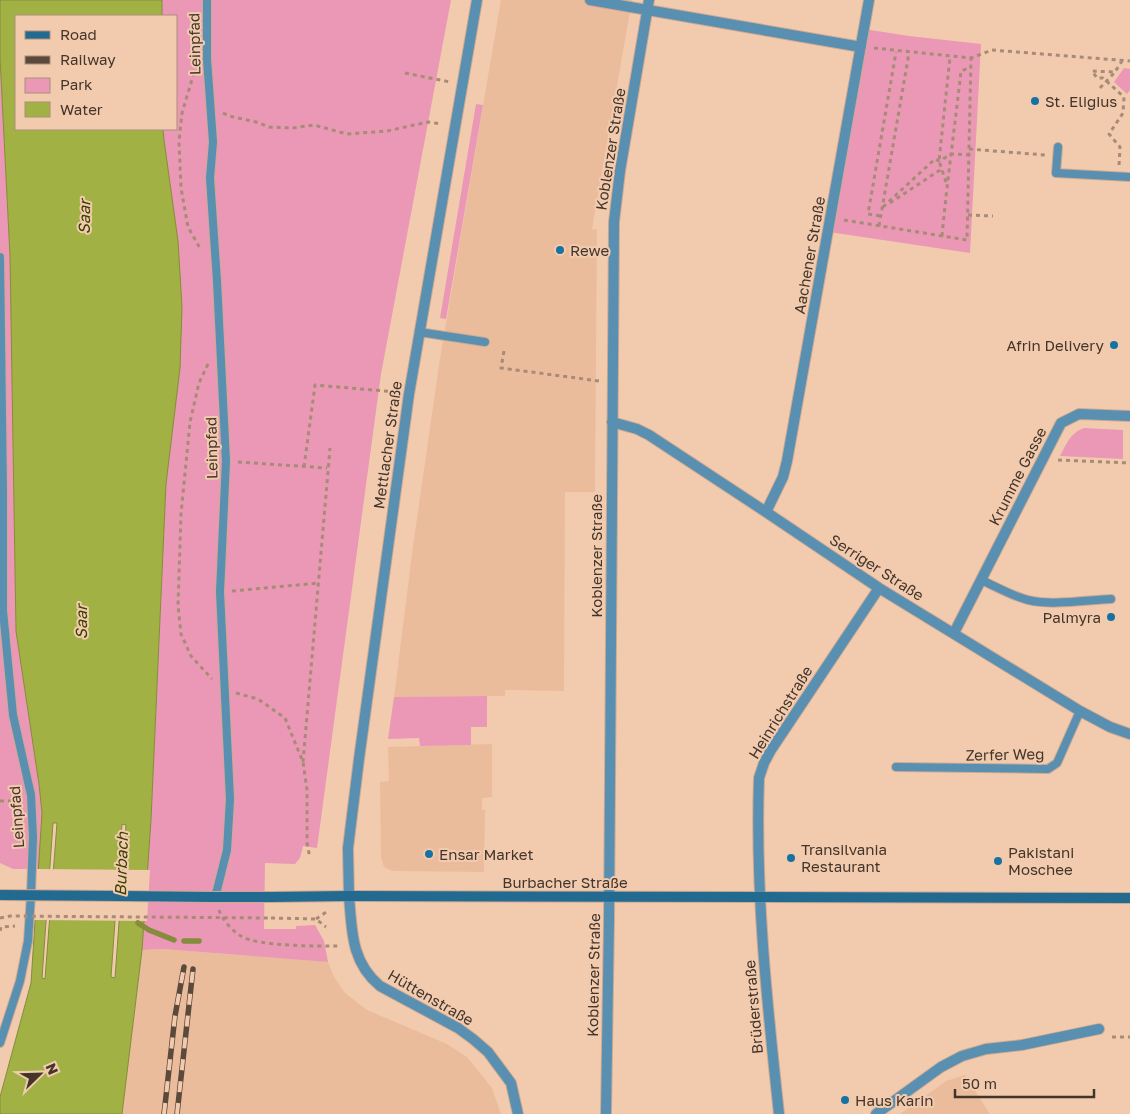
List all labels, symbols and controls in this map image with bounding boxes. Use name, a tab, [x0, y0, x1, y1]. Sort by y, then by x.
street label: Leinpfad	[184, 13, 204, 75]
legend	[15, 15, 178, 130]
text: Road	[60, 25, 97, 43]
text: Railway	[60, 50, 116, 68]
text: Park	[60, 75, 93, 93]
street label: Koblenzer Straße	[591, 86, 629, 211]
place label: St. Eligius	[1045, 92, 1117, 110]
marker: St. Eligius	[1029, 95, 1041, 107]
text: Water	[60, 100, 103, 118]
street label: Aachener Straße	[790, 195, 828, 315]
water label: Saar	[74, 197, 94, 234]
place label: Rewe	[570, 241, 610, 259]
marker: Rewe	[554, 244, 566, 256]
place label: Afrin Delivery	[1006, 336, 1105, 354]
marker: Afrin Delivery	[1108, 339, 1120, 351]
street label: Mettlacher Straße	[369, 379, 405, 510]
street label: Leinpfad	[201, 417, 221, 479]
street label: Krumme Gasse	[984, 424, 1050, 528]
street label: Koblenzer Straße	[587, 494, 605, 618]
street label: Serriger Straße	[827, 530, 928, 604]
water label: Saar	[71, 602, 91, 639]
place label: Palmyra	[1042, 608, 1101, 626]
marker: Palmyra	[1105, 611, 1117, 623]
street label: Heinrichstraße	[744, 662, 816, 762]
street label: Zerfer Weg	[965, 744, 1045, 764]
street label: Leinpfad	[5, 785, 27, 849]
water label: Burbach	[110, 830, 132, 896]
place label: Transilvania Restaurant	[801, 840, 887, 875]
place label: Pakistani Moschee	[1008, 843, 1074, 878]
place label: Ensar Market	[439, 845, 534, 863]
marker: Ensar Market	[423, 848, 435, 860]
marker: Transilvania Restaurant	[785, 852, 797, 864]
marker: Pakistani Moschee	[992, 855, 1004, 867]
street label: Burbacher Straße	[502, 873, 628, 891]
street label: Koblenzer Straße	[583, 913, 603, 1037]
street label: Brüderstraße	[740, 959, 766, 1055]
street label: Hüttenstraße	[385, 965, 477, 1029]
north arrow	[15, 1049, 65, 1099]
text: N	[43, 1061, 62, 1077]
scale bar	[955, 1066, 1094, 1098]
text: 50 m	[962, 1074, 997, 1092]
place label: Haus Karin	[855, 1091, 933, 1109]
marker: Haus Karin	[839, 1094, 851, 1106]

